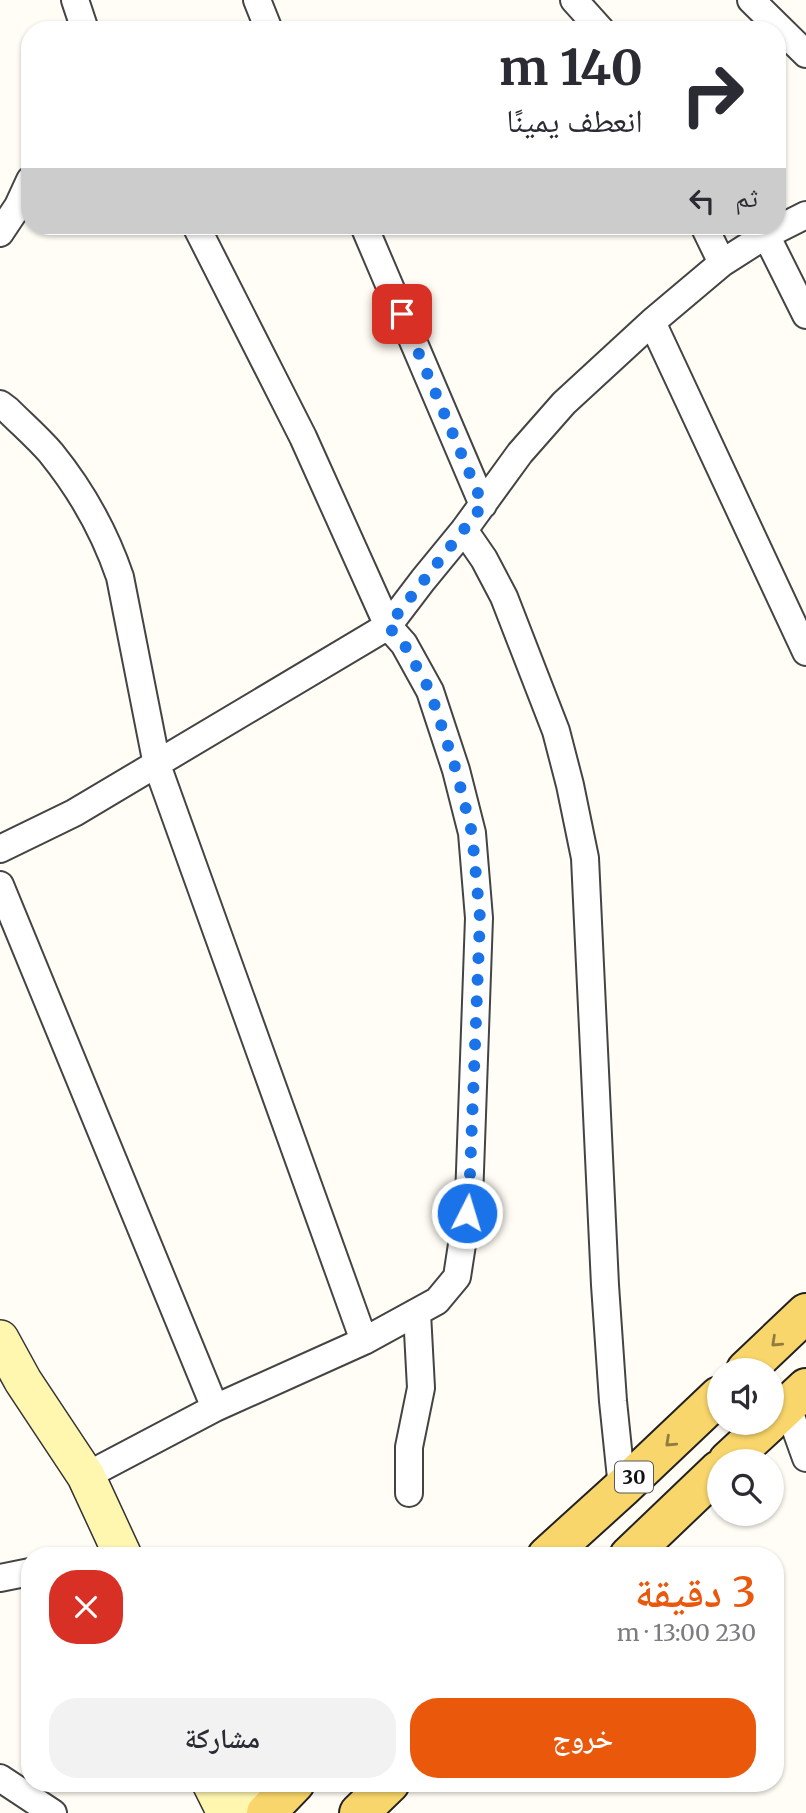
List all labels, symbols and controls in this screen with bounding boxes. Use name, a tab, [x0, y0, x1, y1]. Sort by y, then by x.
text: 140 m	[499, 37, 643, 98]
icon: right	[667, 49, 758, 140]
text: انعطف يمينًا	[506, 101, 643, 141]
text: ثم	[735, 181, 758, 214]
icon: left	[683, 182, 721, 220]
pin	[372, 284, 432, 344]
icon: arrive	[383, 295, 421, 333]
position arrow	[430, 1176, 504, 1250]
one-way arrow	[771, 1333, 784, 1346]
map controls	[707, 1358, 784, 1526]
button: sound	[707, 1358, 784, 1435]
one-way arrow	[665, 1434, 678, 1447]
button: search	[707, 1449, 784, 1526]
road number: 30	[615, 1462, 653, 1492]
text: 3 دقيقة	[635, 1566, 756, 1618]
button: close	[49, 1570, 123, 1644]
text: 230 m · 13:00	[617, 1618, 756, 1647]
button: مشاركة	[49, 1698, 396, 1778]
button: خروج	[410, 1698, 756, 1778]

